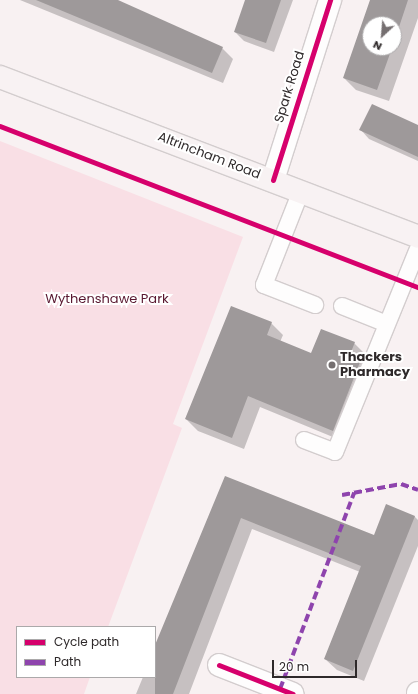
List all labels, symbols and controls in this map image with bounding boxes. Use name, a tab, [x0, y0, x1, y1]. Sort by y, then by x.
north arrow	[362, 16, 402, 56]
text: N	[370, 37, 384, 55]
street label: Spark Road	[272, 49, 308, 125]
street label: Altrincham Road	[155, 129, 263, 183]
park label: Wythenshawe Park	[45, 291, 169, 307]
place label: Thackers Pharmacy	[340, 350, 410, 381]
marker: Thackers Pharmacy	[327, 360, 337, 370]
legend	[16, 626, 156, 678]
text: Cycle path	[54, 633, 119, 650]
scale bar	[274, 652, 359, 678]
text: Path	[54, 653, 81, 670]
text: 20 m	[279, 658, 309, 675]

